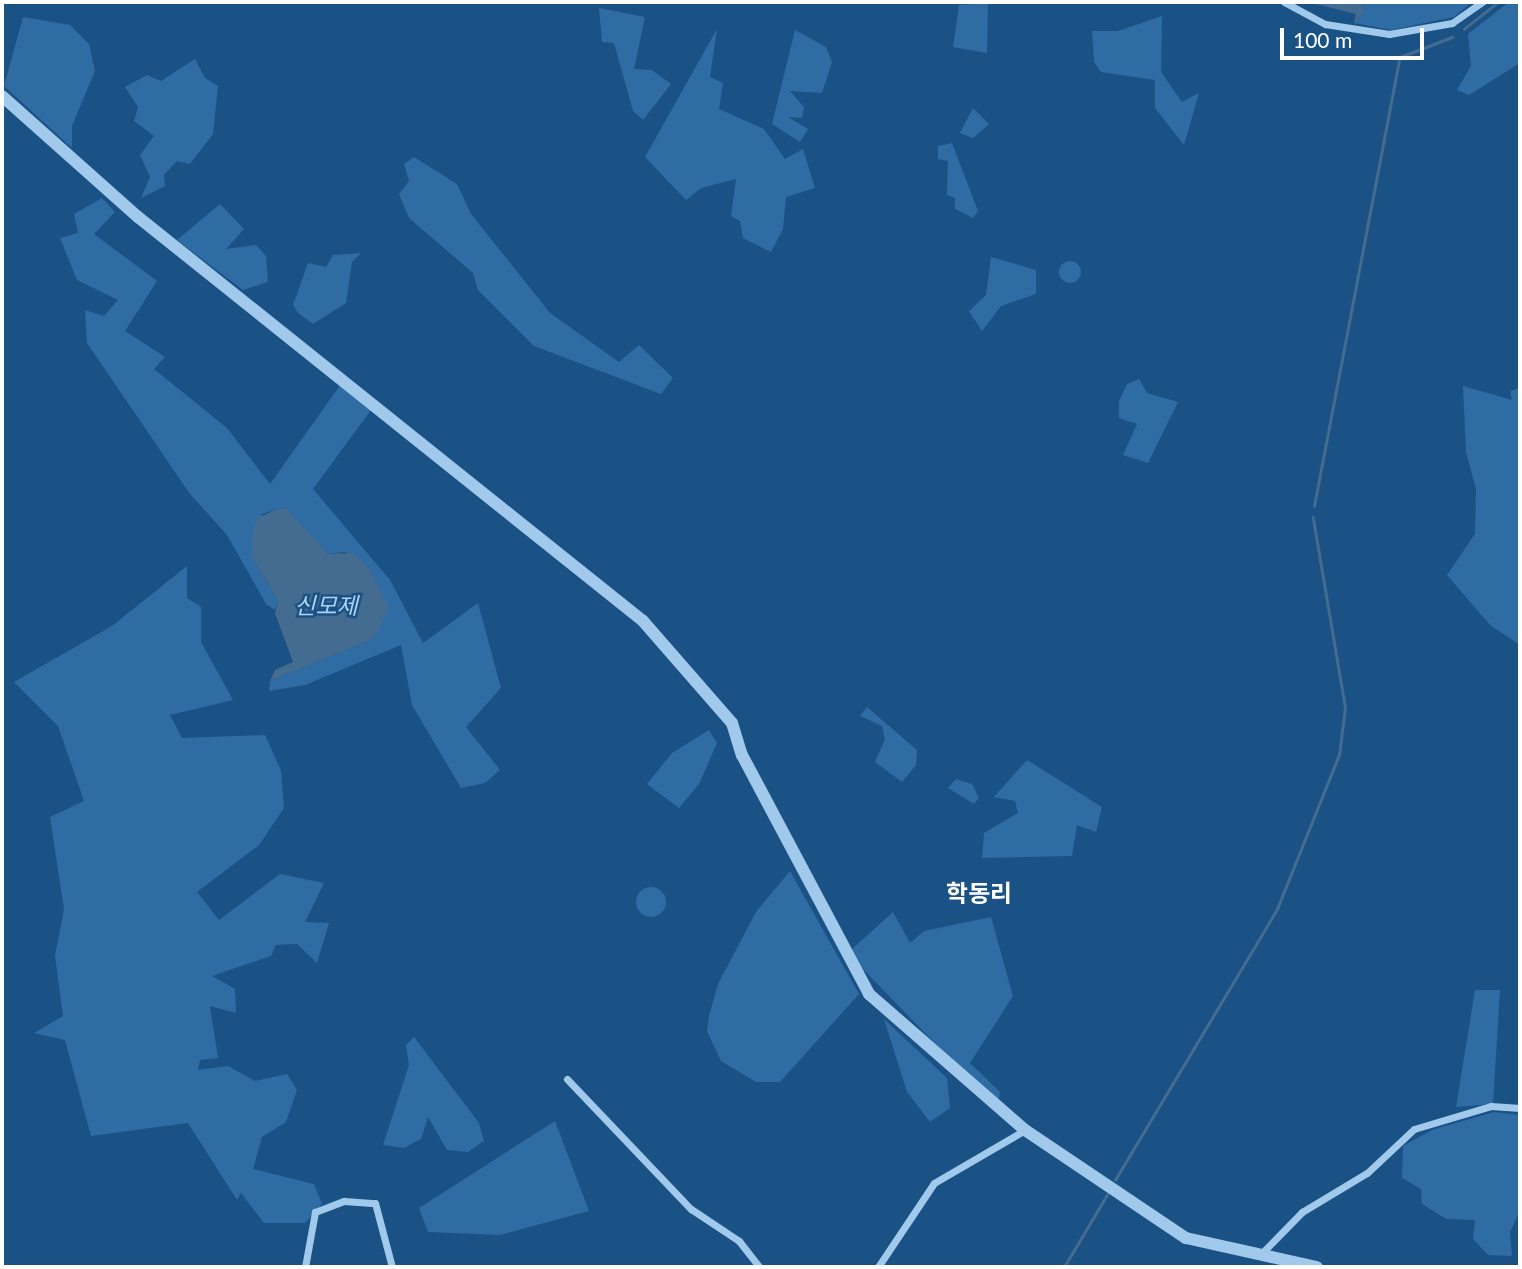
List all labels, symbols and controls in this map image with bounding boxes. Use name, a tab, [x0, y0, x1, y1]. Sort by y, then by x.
scale bar	[1284, 14, 1428, 58]
text: 100 m	[1293, 27, 1352, 52]
water label: 신모제	[294, 591, 358, 619]
district label: 학동리	[946, 879, 1012, 907]

